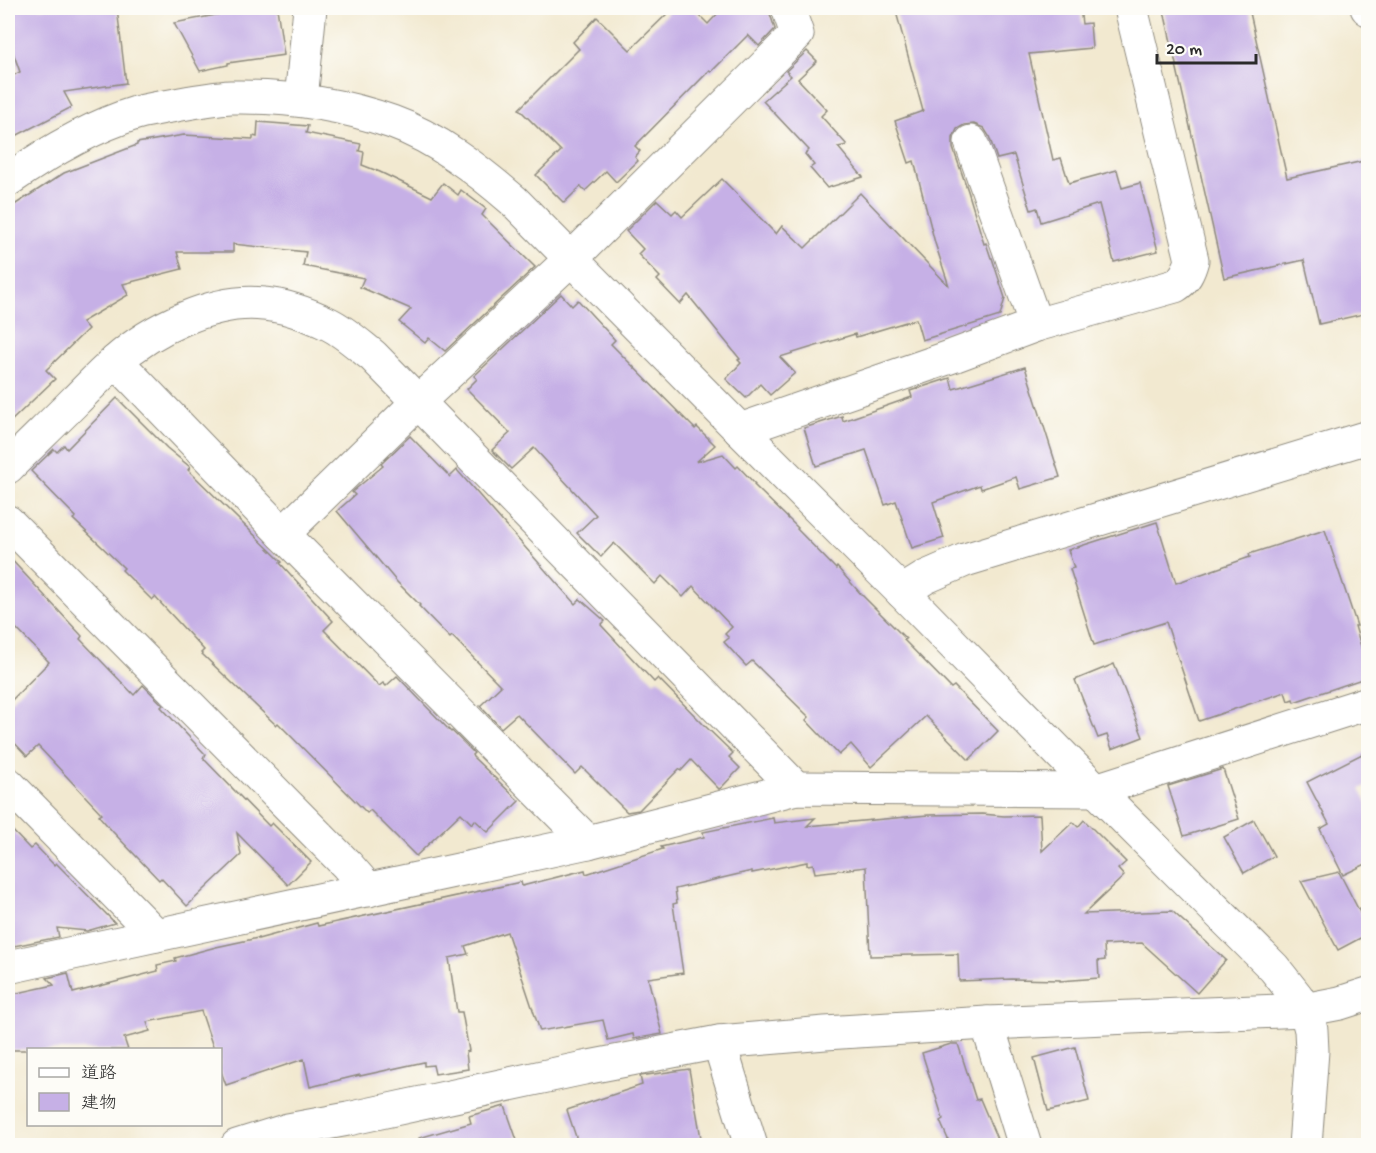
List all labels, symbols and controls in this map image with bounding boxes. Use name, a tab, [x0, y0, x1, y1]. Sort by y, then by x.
scale bar	[1157, 27, 1256, 65]
text: 20 m	[1166, 40, 1202, 61]
legend	[27, 1048, 222, 1126]
text: 道路	[81, 1063, 117, 1085]
text: 建物	[81, 1093, 117, 1115]

